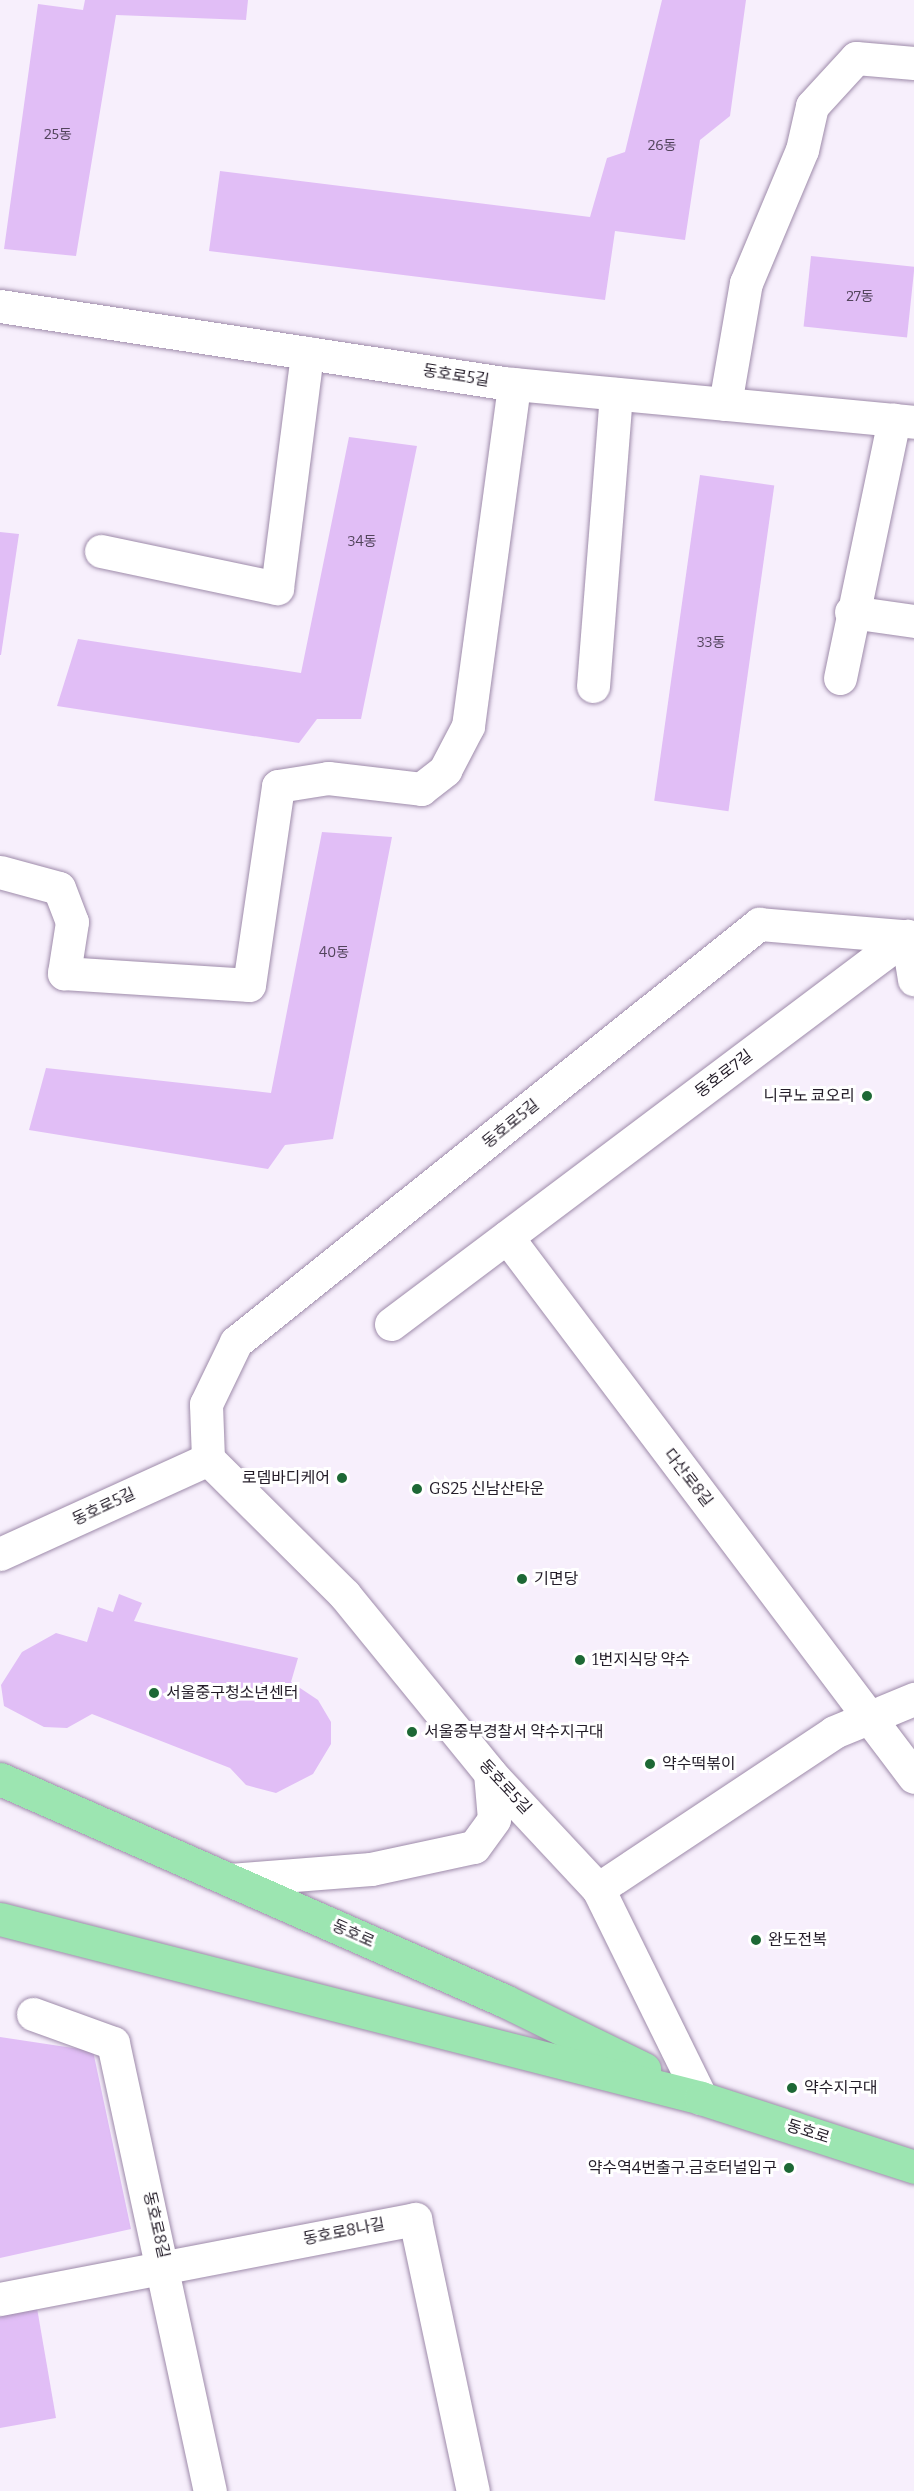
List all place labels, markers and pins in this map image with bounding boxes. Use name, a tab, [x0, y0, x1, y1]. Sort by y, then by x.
place label: 니쿠노 쿄오리	[763, 1086, 855, 1106]
marker: 니쿠노 쿄오리	[860, 1089, 874, 1103]
place label: 로뎀바디케어	[242, 1468, 330, 1488]
marker: 로뎀바디케어	[335, 1471, 349, 1485]
place label: GS25 신남산타운	[429, 1479, 544, 1499]
marker: GS25 신남산타운	[410, 1482, 424, 1496]
place label: 기면당	[534, 1569, 578, 1589]
marker: 기면당	[515, 1572, 529, 1586]
place label: 1번지식당 약수	[592, 1650, 690, 1670]
marker: 1번지식당 약수	[573, 1653, 587, 1667]
place label: 서울중구청소년센터	[166, 1683, 298, 1703]
marker: 서울중구청소년센터	[147, 1686, 161, 1700]
place label: 서울중부경찰서 약수지구대	[424, 1722, 604, 1742]
marker: 서울중부경찰서 약수지구대	[405, 1725, 419, 1739]
place label: 약수떡볶이	[662, 1754, 736, 1774]
marker: 약수떡볶이	[643, 1757, 657, 1771]
place label: 완도전복	[768, 1930, 827, 1950]
marker: 완도전복	[749, 1933, 763, 1947]
place label: 약수지구대	[804, 2078, 878, 2098]
marker: 약수지구대	[785, 2081, 799, 2095]
place label: 약수역4번출구.금호터널입구	[588, 2158, 777, 2178]
marker: 약수역4번출구.금호터널입구	[782, 2161, 796, 2175]

